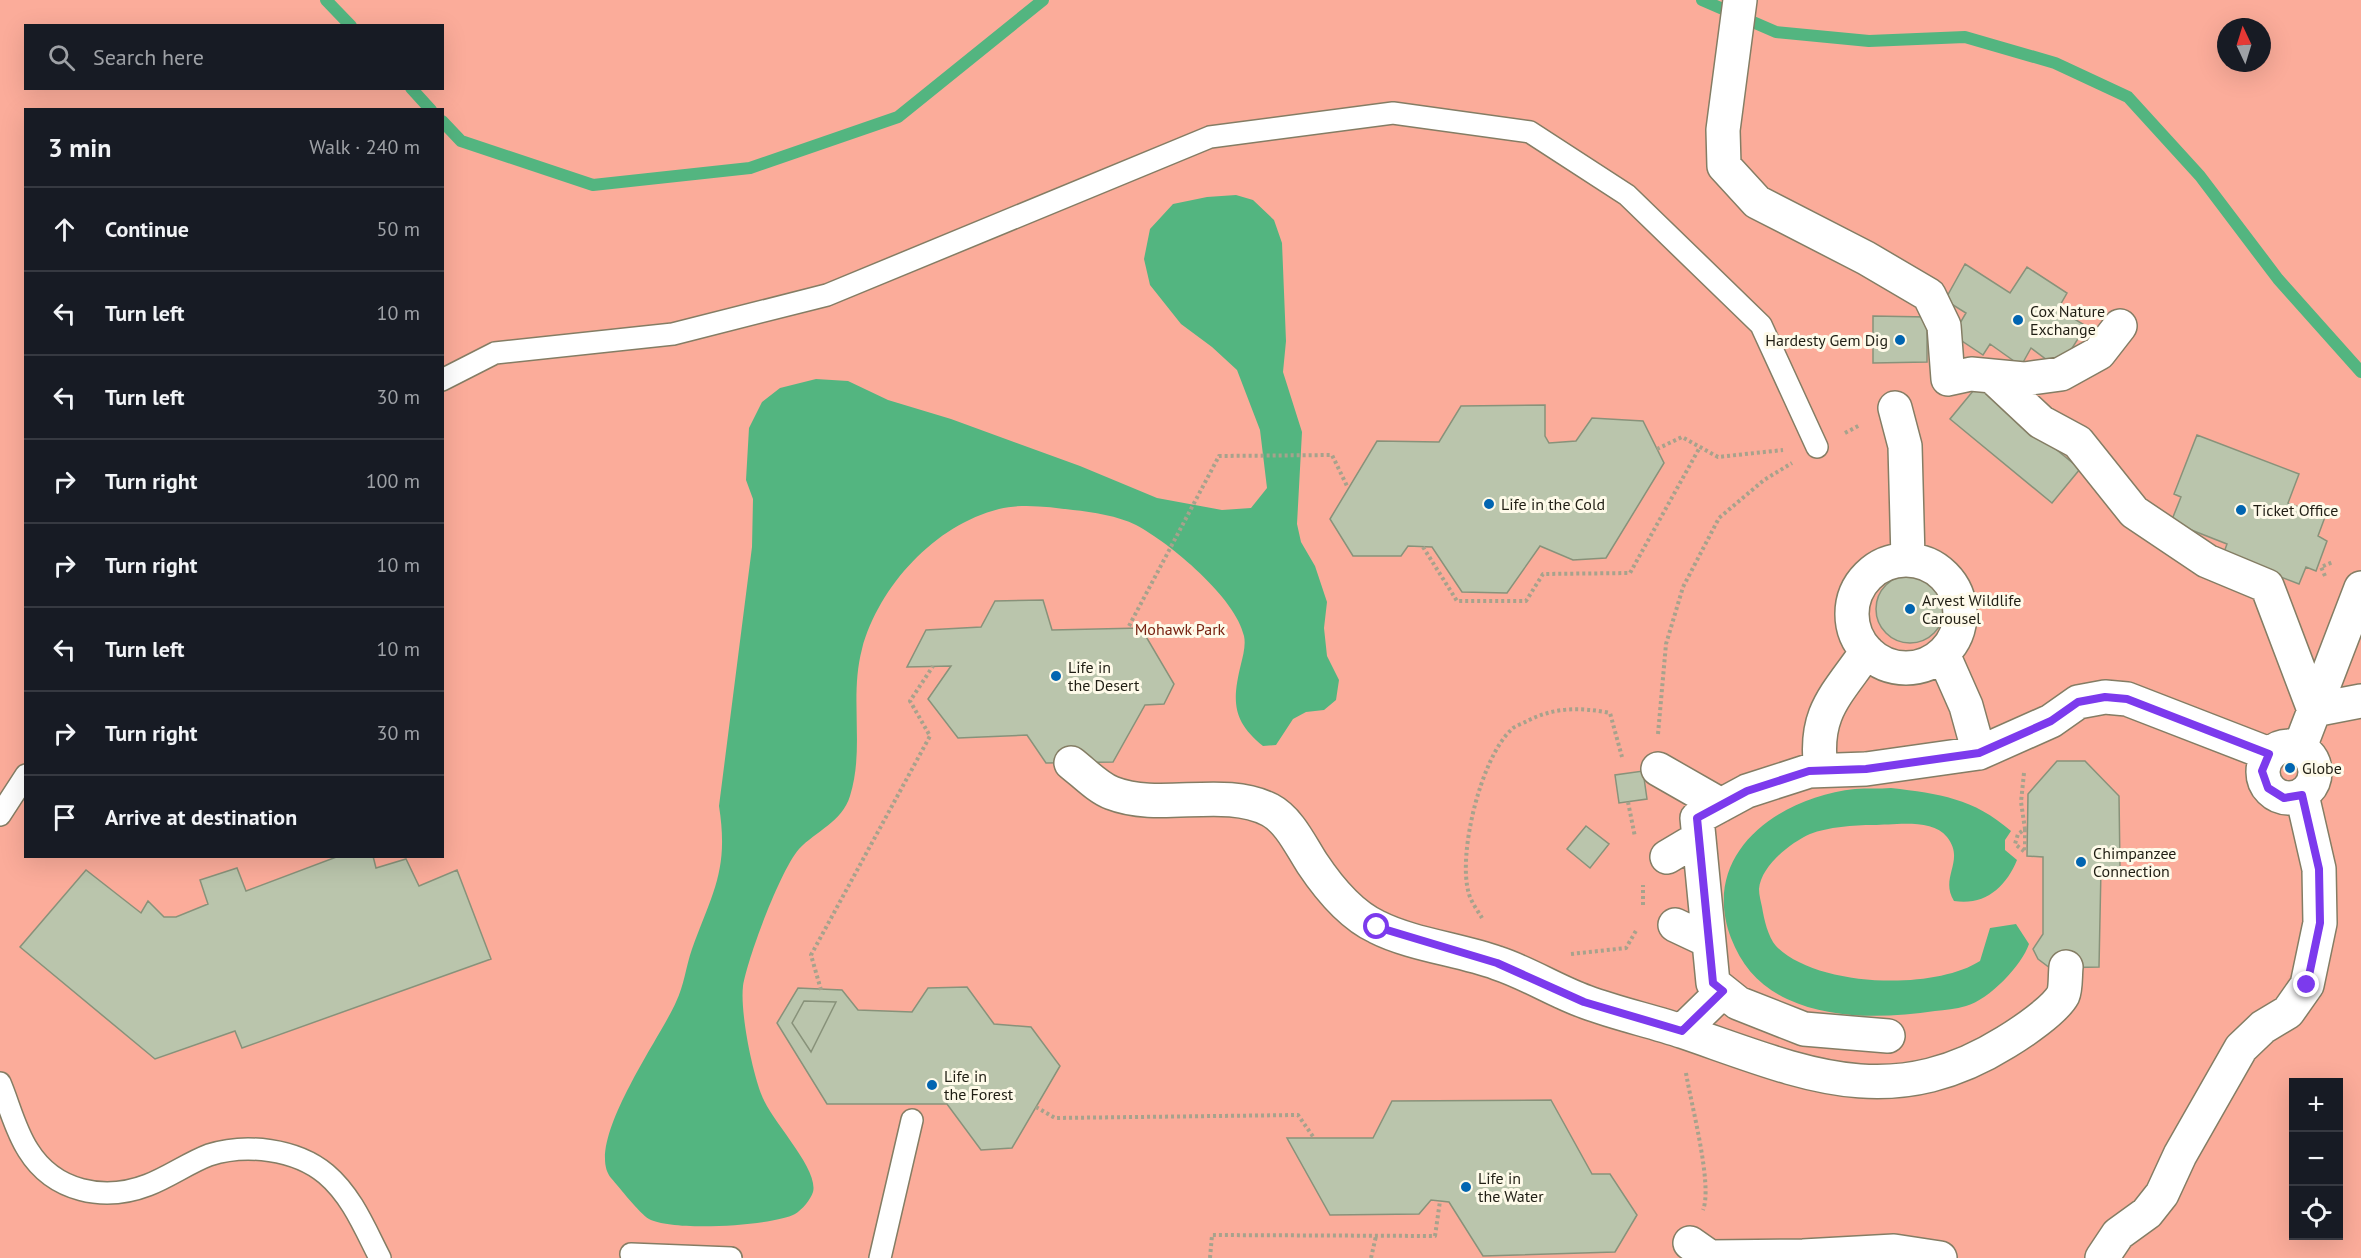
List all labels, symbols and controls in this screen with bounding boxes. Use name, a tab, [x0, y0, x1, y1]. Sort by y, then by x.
north arrow	[2217, 18, 2271, 72]
search box	[24, 24, 444, 90]
icon: search	[45, 41, 78, 74]
text: Search here	[93, 43, 204, 71]
text: 3 min	[48, 131, 111, 164]
text: Walk · 240 m	[309, 134, 420, 160]
icon: ahead	[48, 213, 81, 246]
text: Continue	[105, 215, 189, 243]
text: 50 m	[377, 216, 420, 242]
icon: left	[48, 297, 81, 330]
text: Turn left	[105, 299, 185, 327]
text: 10 m	[377, 300, 420, 326]
place label: Cox Nature Exchange	[2030, 301, 2105, 339]
marker: Cox Nature Exchange	[2011, 313, 2025, 327]
place label: Hardesty Gem Dig	[1765, 330, 1888, 350]
marker: Hardesty Gem Dig	[1893, 333, 1907, 347]
icon: left	[48, 381, 81, 414]
text: Turn left	[105, 383, 185, 411]
text: 30 m	[377, 384, 420, 410]
icon: right	[48, 465, 81, 498]
text: Turn right	[105, 467, 197, 495]
text: 100 m	[366, 468, 420, 494]
place label: Life in the Cold	[1501, 494, 1605, 514]
marker: Life in the Cold	[1482, 497, 1496, 511]
place label: Ticket Office	[2253, 500, 2338, 520]
marker: Ticket Office	[2234, 503, 2248, 517]
icon: right	[48, 549, 81, 582]
text: Turn right	[105, 551, 197, 579]
text: 10 m	[377, 552, 420, 578]
place label: Arvest Wildlife Carousel	[1922, 590, 2021, 628]
marker: Arvest Wildlife Carousel	[1903, 602, 1917, 616]
park label: Mohawk Park	[1135, 619, 1226, 639]
icon: left	[48, 633, 81, 666]
text: Turn left	[105, 635, 185, 663]
text: 10 m	[377, 636, 420, 662]
place label: Life in the Desert	[1068, 657, 1140, 695]
marker: Life in the Desert	[1049, 669, 1063, 683]
icon: right	[48, 717, 81, 750]
text: Turn right	[105, 719, 197, 747]
text: 30 m	[377, 720, 420, 746]
place label: Globe	[2302, 758, 2342, 778]
marker: Globe	[2283, 761, 2297, 775]
icon: arrive	[48, 801, 81, 834]
text: Arrive at destination	[105, 803, 297, 831]
place label: Chimpanzee Connection	[2093, 843, 2177, 881]
marker: Chimpanzee Connection	[2074, 855, 2088, 869]
route start	[1363, 913, 1389, 939]
route end	[2293, 971, 2319, 997]
place label: Life in the Forest	[944, 1066, 1014, 1104]
marker: Life in the Forest	[925, 1078, 939, 1092]
map controls	[2289, 1078, 2343, 1240]
button: +	[2289, 1078, 2343, 1132]
button: −	[2289, 1132, 2343, 1186]
place label: Life in the Water	[1478, 1168, 1544, 1206]
marker: Life in the Water	[1459, 1180, 1473, 1194]
button: locate	[2289, 1186, 2343, 1240]

